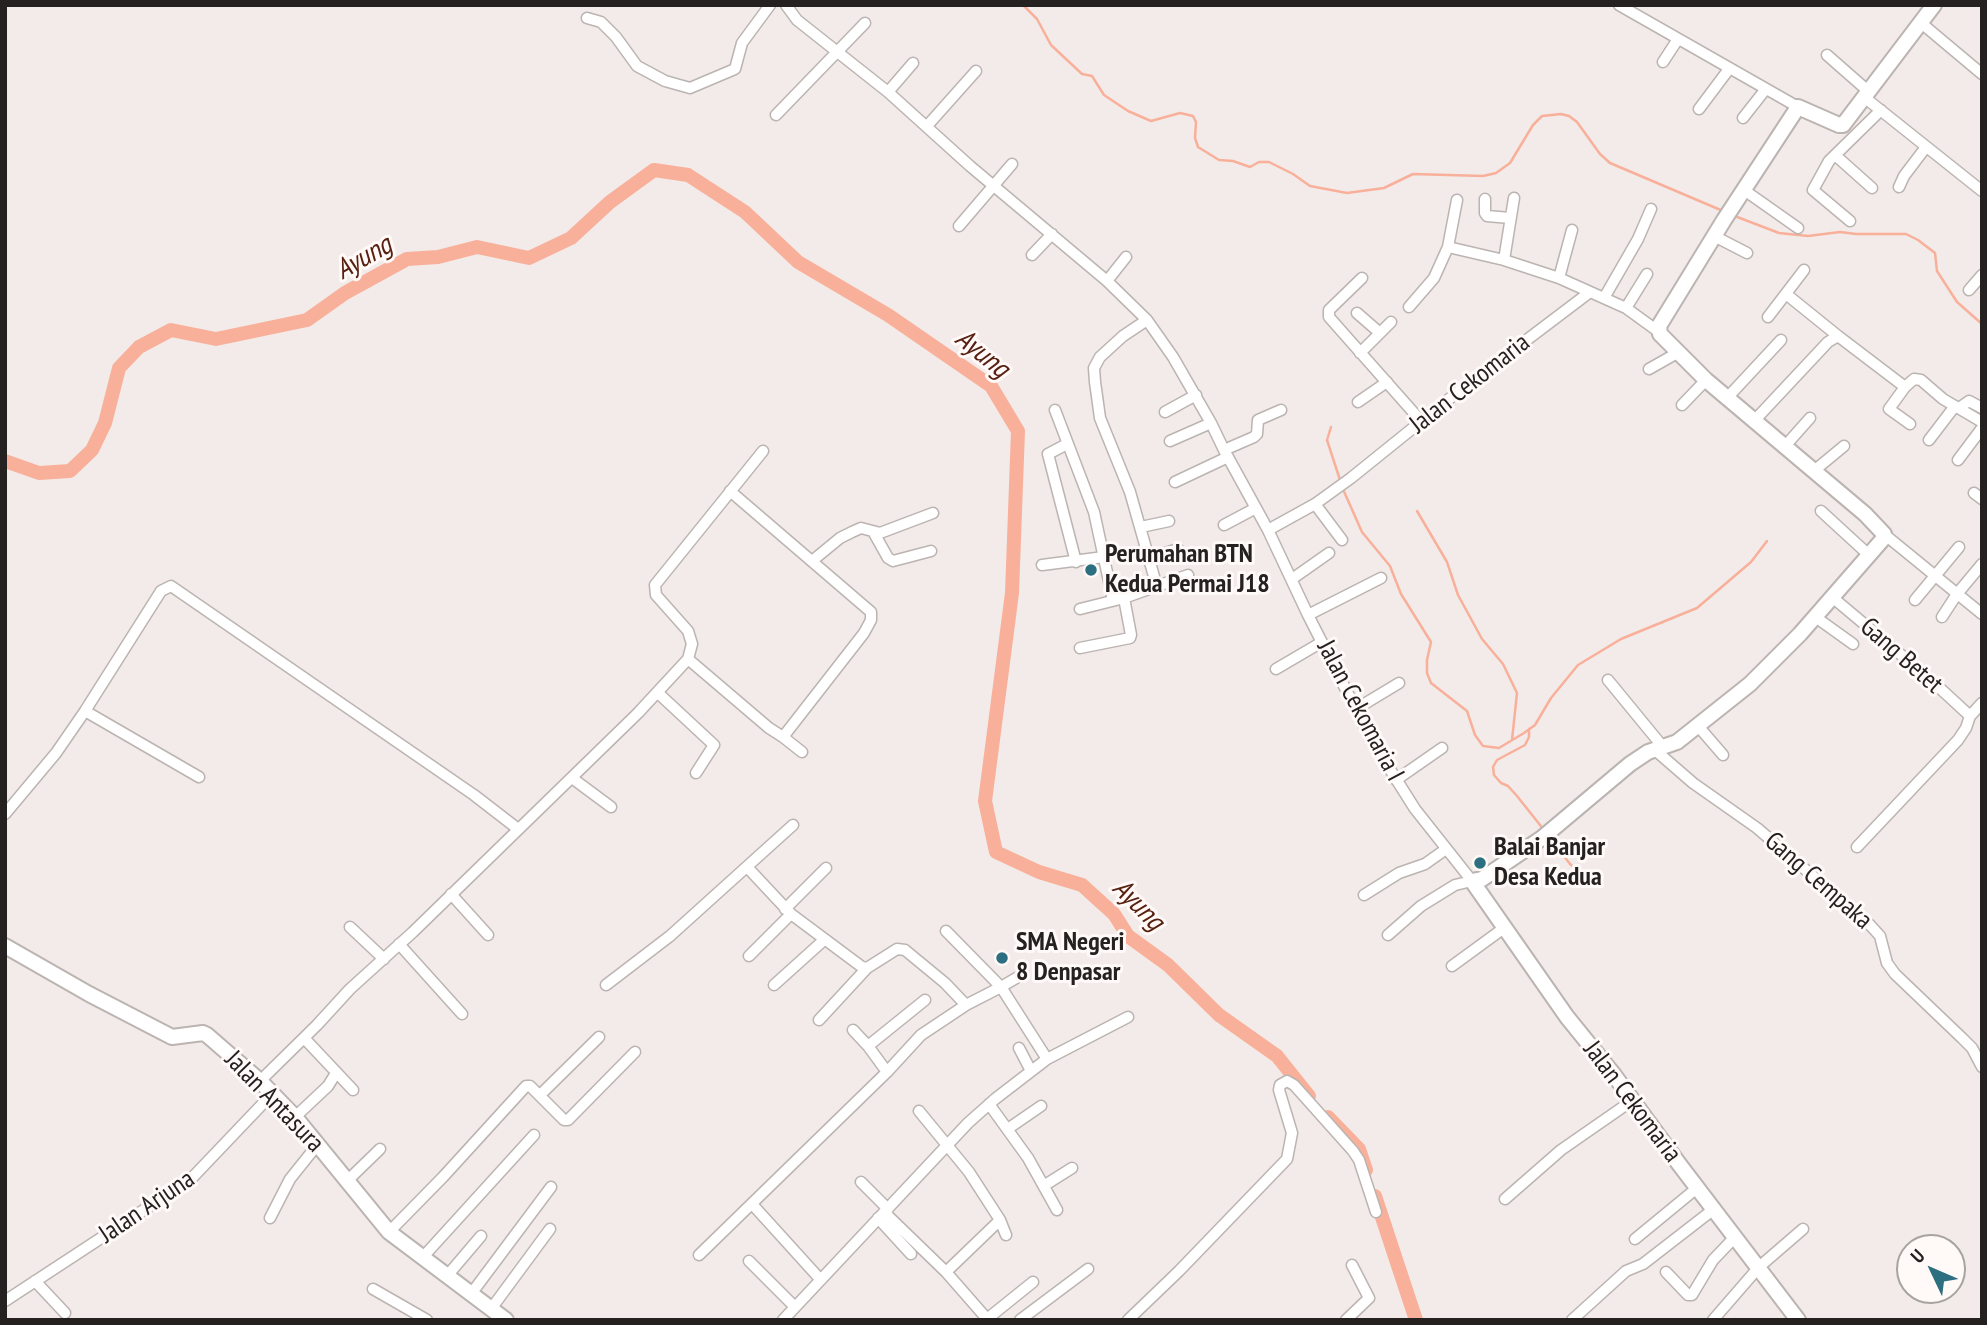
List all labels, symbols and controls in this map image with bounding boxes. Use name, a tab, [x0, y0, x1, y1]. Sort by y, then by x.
water label: Ayung	[330, 229, 398, 287]
water label: Ayung	[948, 322, 1016, 386]
street label: Jalan Cekomaria	[1404, 328, 1536, 440]
place label: Perumahan BTN Kedua Permai J18	[1105, 539, 1270, 600]
marker: Perumahan BTN Kedua Permai J18	[1083, 562, 1099, 578]
street label: Gang Betet	[1853, 612, 1949, 700]
street label: Jalan Cekomaria I	[1310, 635, 1410, 787]
street label: Gang Cempaka	[1758, 826, 1878, 936]
place label: Balai Banjar Desa Kedua	[1494, 832, 1605, 894]
marker: Balai Banjar Desa Kedua	[1472, 855, 1488, 871]
water label: Ayung	[1105, 872, 1171, 938]
place label: SMA Negeri 8 Denpasar	[1016, 927, 1124, 988]
marker: SMA Negeri 8 Denpasar	[994, 950, 1010, 966]
street label: Jalan Cekomaria	[1576, 1035, 1688, 1169]
street label: Jalan Antasura	[218, 1045, 330, 1159]
street label: Jalan Arjuna	[93, 1164, 201, 1250]
north arrow	[1896, 1234, 1966, 1304]
text: U	[1905, 1244, 1929, 1268]

